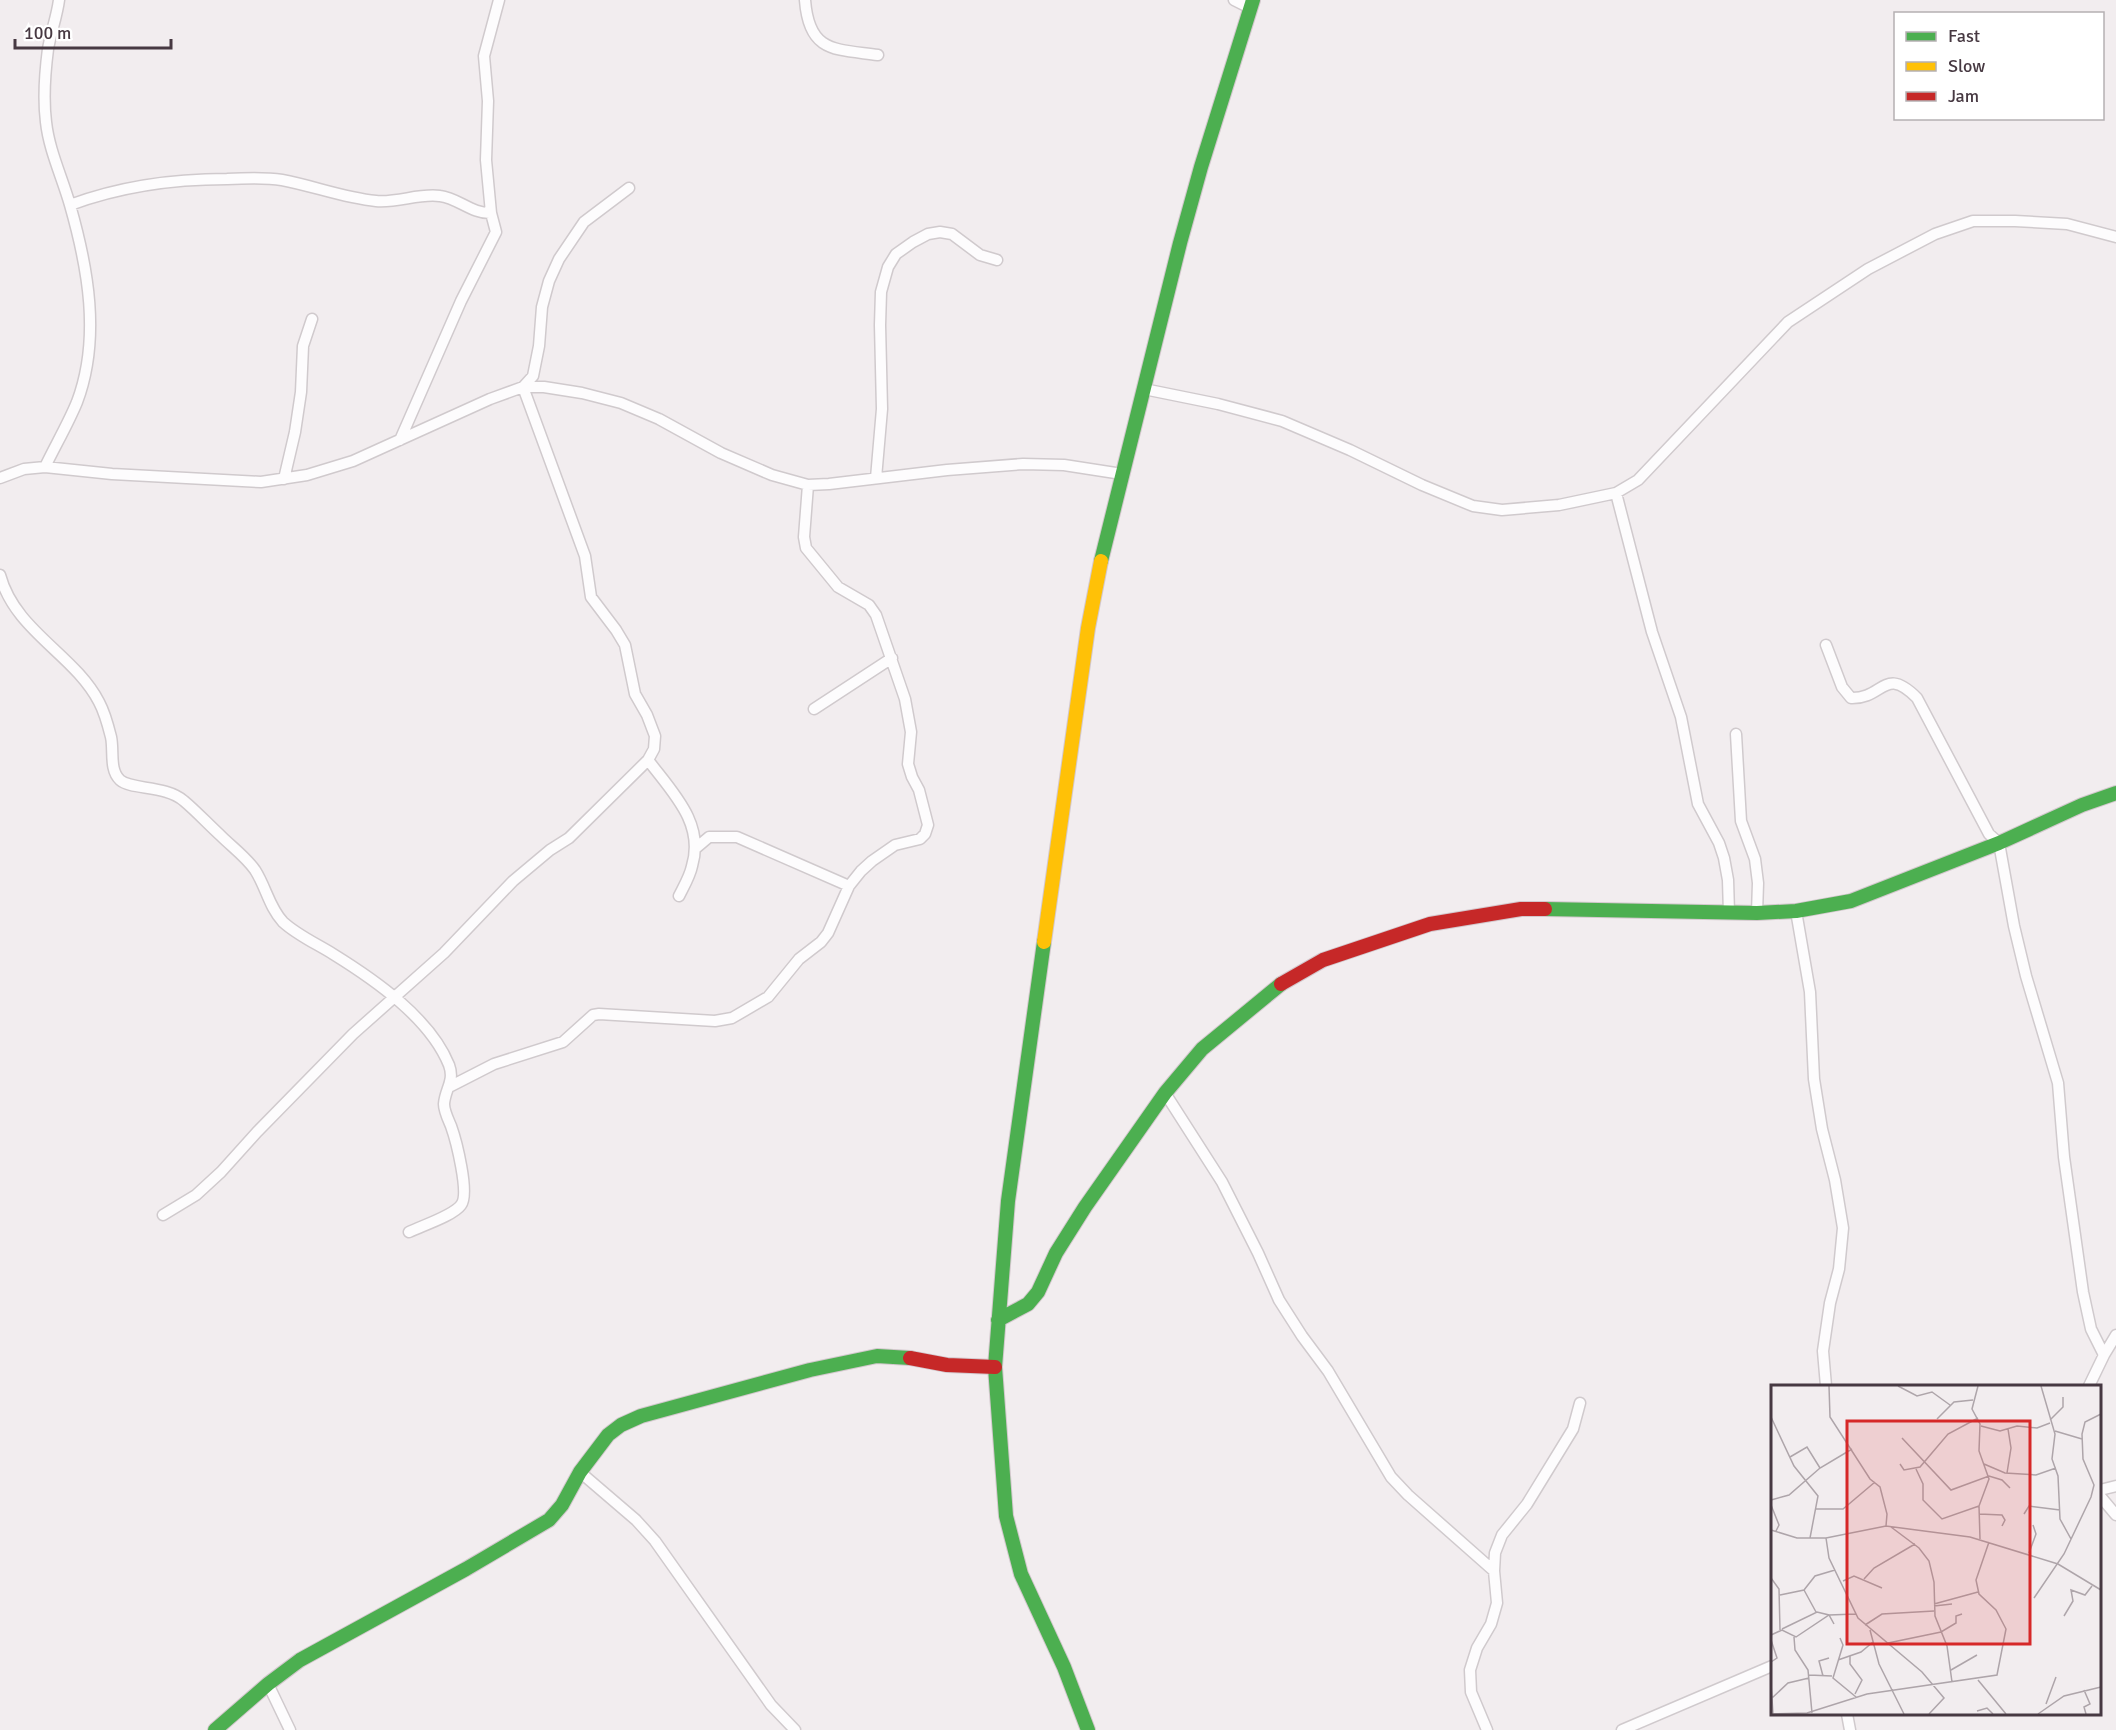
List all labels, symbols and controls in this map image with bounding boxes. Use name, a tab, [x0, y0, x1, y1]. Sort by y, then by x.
scale bar	[15, 12, 171, 50]
legend	[1894, 12, 2104, 120]
text: 100 m	[24, 22, 71, 44]
text: Fast	[1948, 25, 1980, 47]
text: Slow	[1948, 55, 1985, 77]
text: Jam	[1948, 85, 1979, 107]
inset map	[1771, 1385, 2101, 1715]

